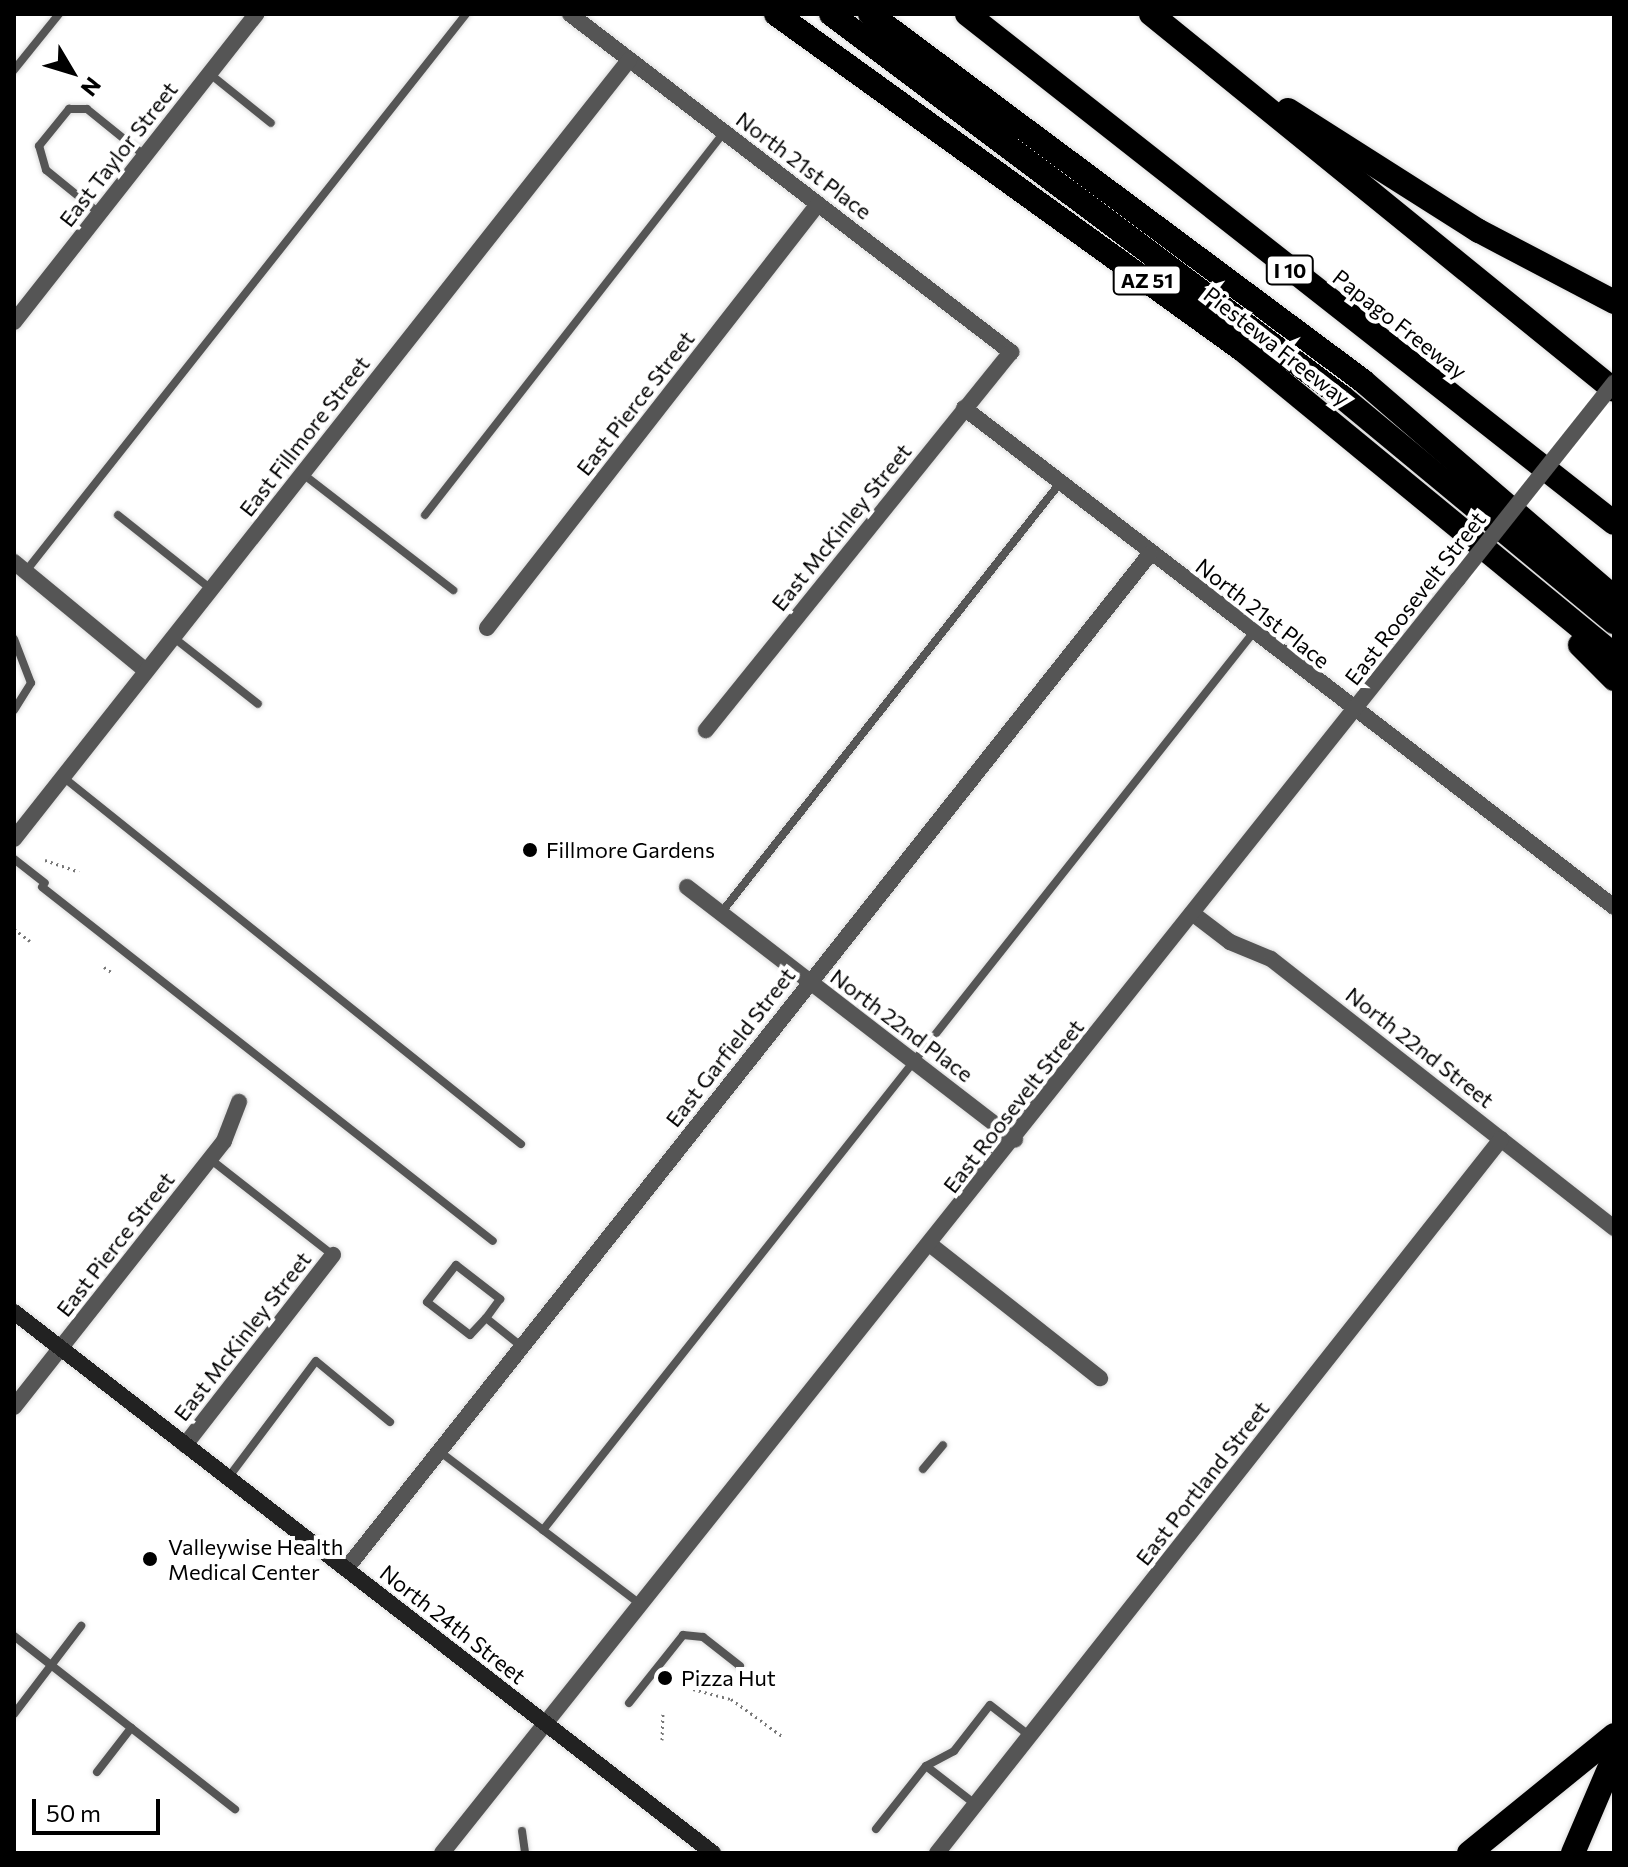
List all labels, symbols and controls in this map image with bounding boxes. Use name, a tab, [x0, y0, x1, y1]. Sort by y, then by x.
north arrow	[32, 32, 112, 112]
text: N	[76, 72, 107, 102]
street label: East Taylor Street	[53, 76, 183, 232]
street label: North 21st Place	[731, 106, 877, 224]
road number: I 10	[1264, 254, 1316, 286]
road number: AZ 51	[1111, 264, 1183, 296]
street label: Papago Freeway	[1328, 264, 1472, 384]
street label: Piestewa Freeway	[1199, 281, 1355, 411]
street label: East Pierce Street	[570, 325, 700, 481]
street label: East Fillmore Street	[233, 351, 375, 521]
street label: East McKinley Street	[765, 438, 917, 616]
street label: East Roosevelt Street	[1339, 506, 1491, 690]
street label: North 21st Place	[1191, 553, 1335, 673]
place label: Fillmore Gardens	[546, 837, 715, 863]
marker: Fillmore Gardens	[521, 841, 539, 859]
street label: East Garfield Street	[660, 962, 800, 1132]
street label: North 22nd Place	[826, 963, 978, 1087]
street label: North 22nd Street	[1341, 981, 1499, 1113]
street label: East Roosevelt Street	[937, 1014, 1089, 1198]
street label: East Pierce Street	[50, 1166, 180, 1322]
street label: East McKinley Street	[168, 1246, 316, 1426]
street label: East Portland Street	[1130, 1396, 1274, 1570]
place label: Valleywise Health Medical Center	[168, 1533, 343, 1584]
marker: Valleywise Health Medical Center	[139, 1548, 161, 1570]
street label: North 24th Street	[375, 1559, 531, 1689]
place label: Pizza Hut	[681, 1665, 776, 1691]
marker: Pizza Hut	[656, 1669, 674, 1687]
scale bar	[36, 1783, 164, 1833]
text: 50 m	[46, 1798, 101, 1827]

